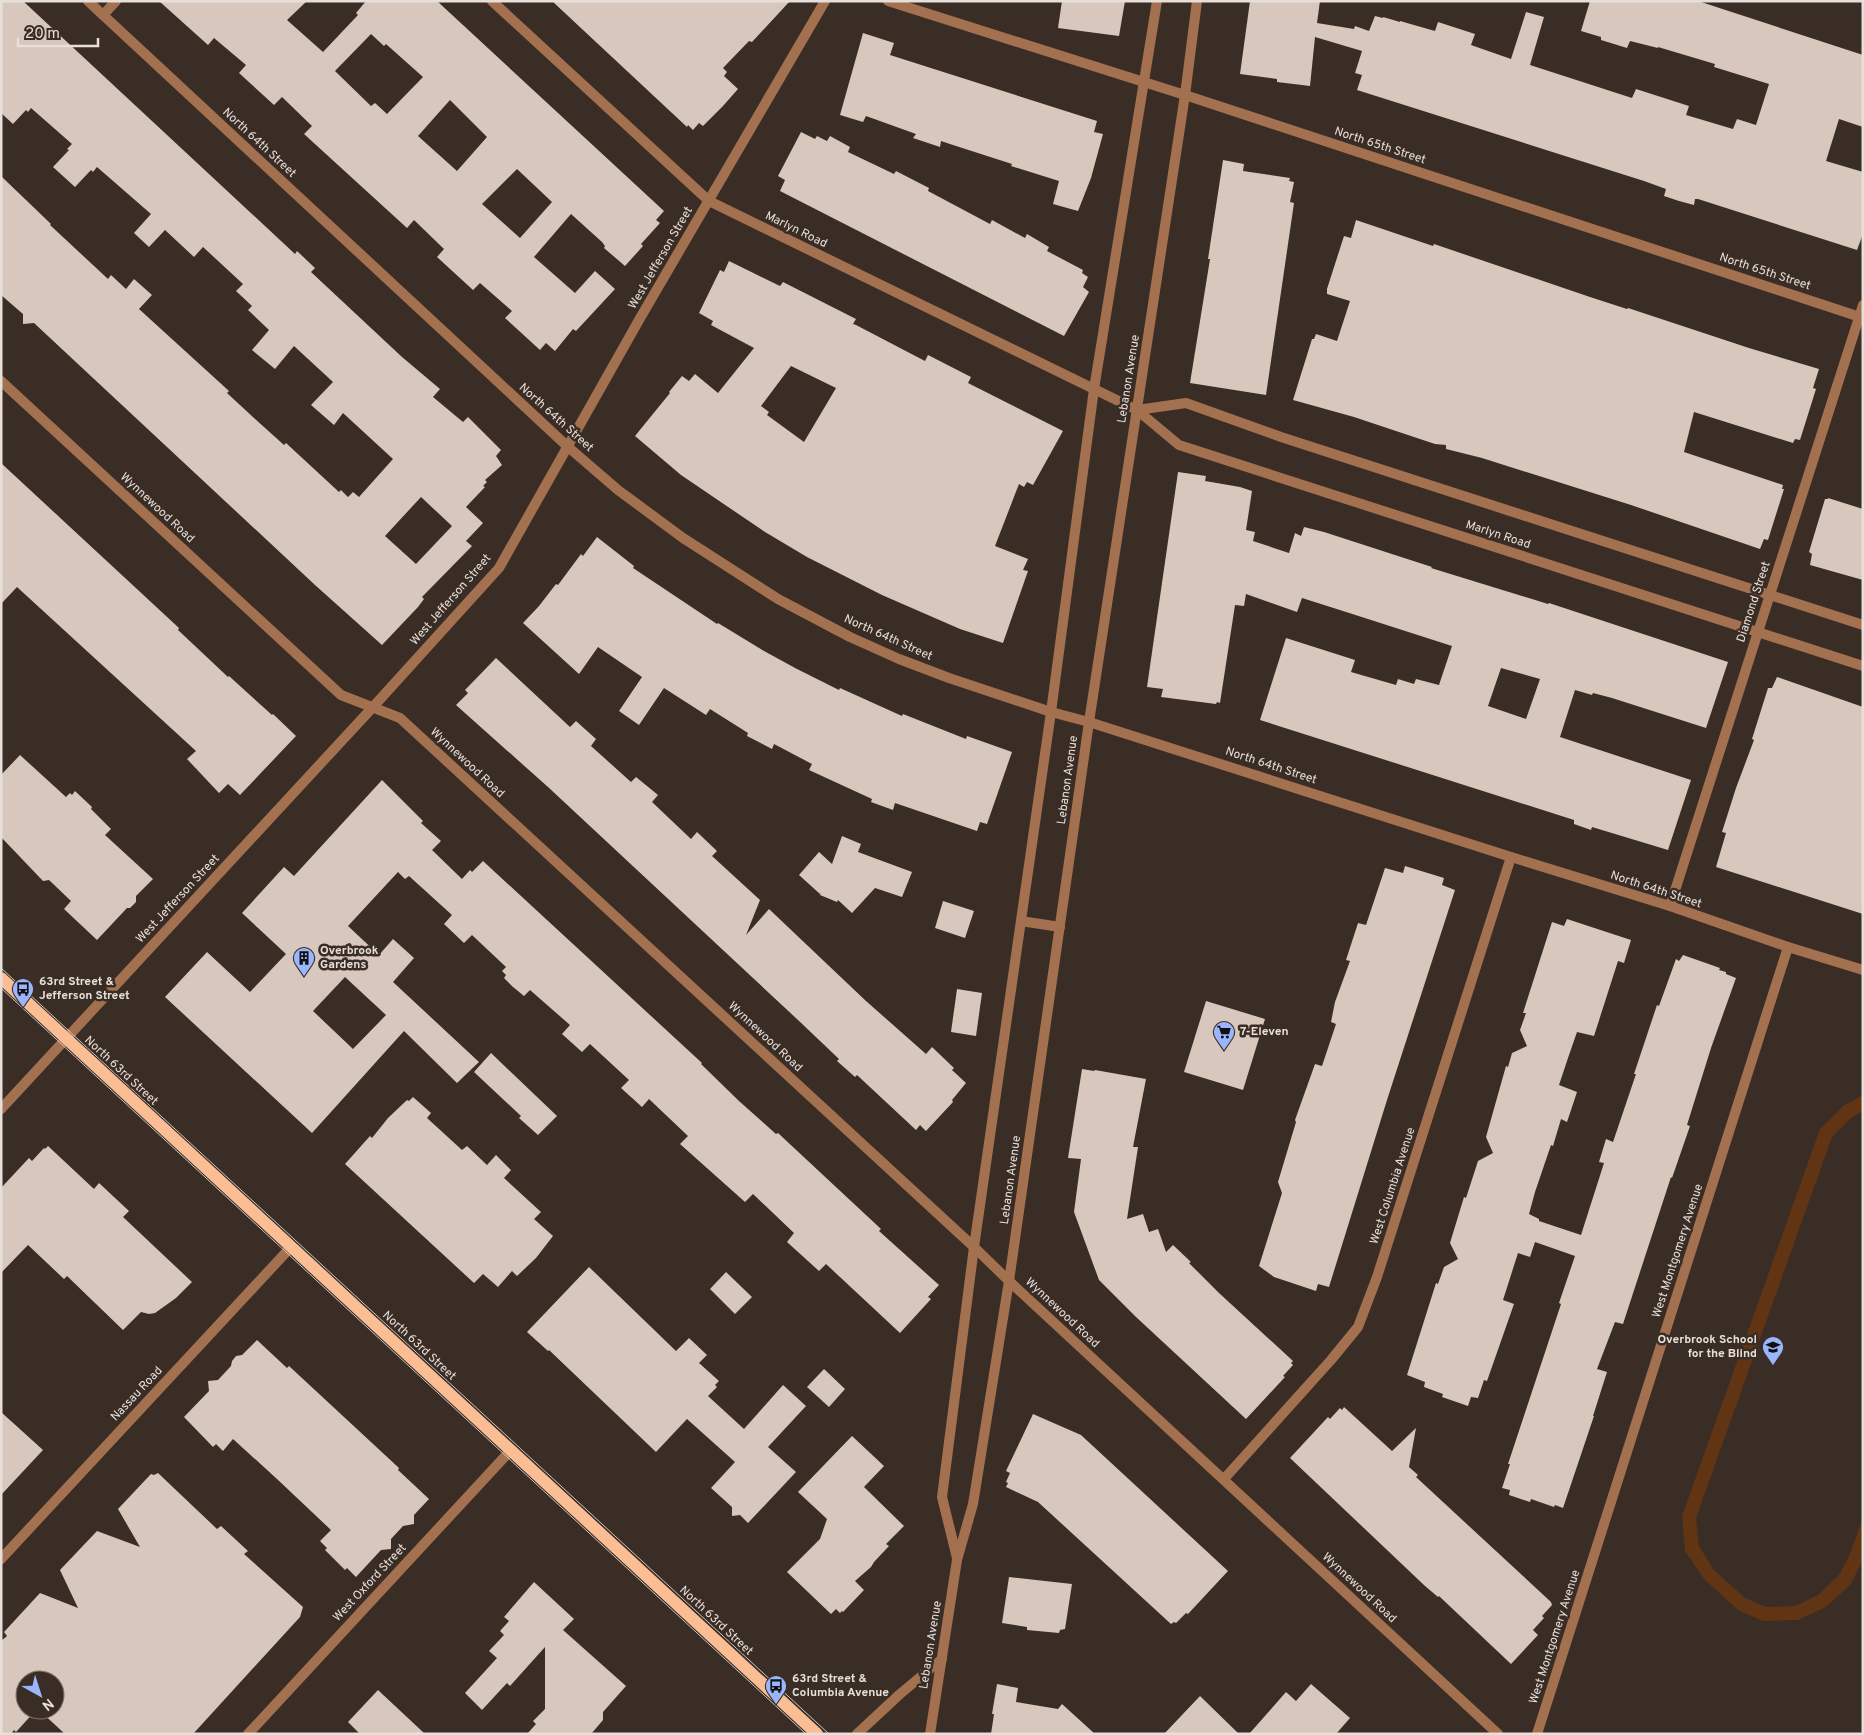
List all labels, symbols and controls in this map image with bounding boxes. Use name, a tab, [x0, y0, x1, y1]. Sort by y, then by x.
scale bar	[18, 15, 98, 47]
text: 20 m	[25, 25, 60, 44]
street label: North 64th Street	[219, 105, 299, 181]
street label: North 65th Street	[1332, 124, 1428, 168]
street label: West Jefferson Street	[625, 204, 697, 312]
street label: Marlyn Road	[762, 208, 830, 252]
street label: North 65th Street	[1717, 250, 1813, 294]
street label: Lebanon Avenue	[1114, 334, 1144, 424]
street label: North 64th Street	[515, 380, 597, 456]
street label: Wynnewood Road	[116, 469, 198, 547]
street label: Marlyn Road	[1464, 517, 1532, 553]
street label: West Jefferson Street	[407, 551, 495, 649]
street label: Diamond Street	[1733, 559, 1775, 645]
street label: North 64th Street	[841, 611, 935, 665]
street label: Wynnewood Road	[426, 724, 508, 802]
street label: Lebanon Avenue	[1054, 735, 1082, 825]
street label: North 64th Street	[1223, 744, 1319, 788]
street label: West Jefferson Street	[133, 851, 223, 947]
street label: North 64th Street	[1608, 868, 1704, 912]
place label: Overbrook Gardens	[320, 943, 379, 973]
building icon: Overbrook Gardens	[292, 946, 316, 977]
place label: 63rd Street & Jefferson Street	[39, 974, 130, 1004]
bus stop icon: 63rd Street & Jefferson Street	[11, 977, 35, 1008]
street label: Wynnewood Road	[724, 998, 806, 1076]
supermarket icon: 7-Eleven	[1212, 1020, 1236, 1051]
place label: 7-Eleven	[1240, 1024, 1289, 1040]
street label: North 63rd Street	[81, 1033, 161, 1109]
street label: West Columbia Avenue	[1366, 1125, 1420, 1247]
street label: Lebanon Avenue	[997, 1135, 1025, 1225]
street label: West Montgomery Avenue	[1649, 1182, 1707, 1320]
street label: Wynnewood Road	[1021, 1274, 1103, 1352]
street label: North 63rd Street	[379, 1308, 459, 1384]
place label: Overbrook School for the Blind	[1658, 1332, 1757, 1362]
school or university icon: Overbrook School for the Blind	[1761, 1335, 1785, 1366]
street label: Nassau Road	[108, 1363, 166, 1425]
street label: West Oxford Street	[330, 1541, 410, 1625]
street label: Wynnewood Road	[1318, 1549, 1400, 1627]
street label: West Montgomery Avenue	[1526, 1568, 1584, 1706]
street label: North 63rd Street	[676, 1583, 756, 1659]
street label: Lebanon Avenue	[916, 1600, 946, 1690]
north arrow	[15, 1670, 65, 1720]
place label: 63rd Street & Columbia Avenue	[792, 1671, 889, 1701]
bus stop icon: 63rd Street & Columbia Avenue	[764, 1674, 788, 1705]
text: N	[38, 1694, 56, 1714]

